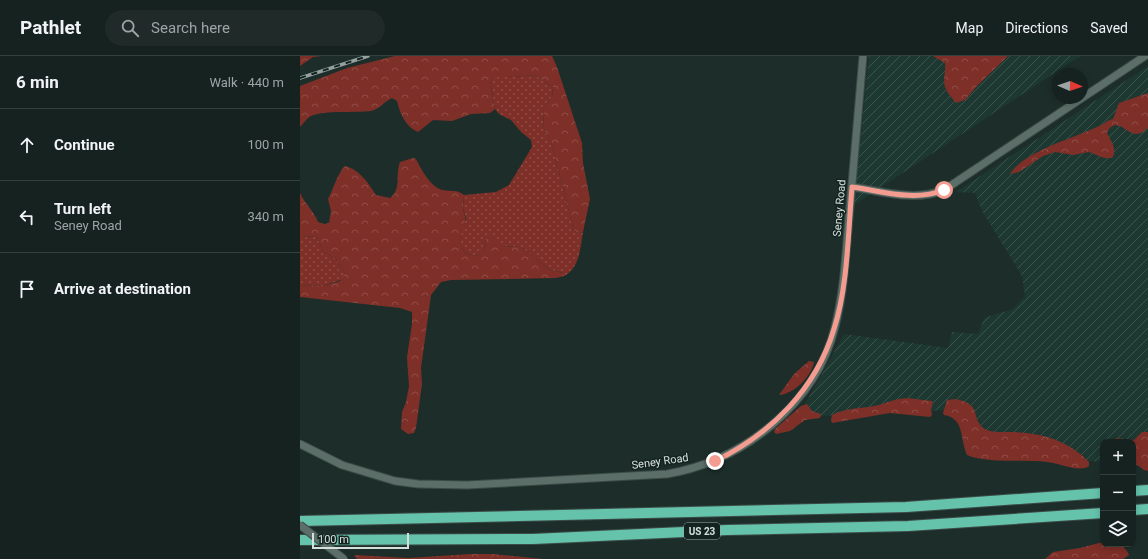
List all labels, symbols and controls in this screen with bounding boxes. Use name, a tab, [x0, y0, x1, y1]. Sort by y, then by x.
search box	[105, 10, 385, 46]
text: Pathlet	[20, 16, 81, 39]
icon: search	[119, 17, 141, 39]
text: Search here	[151, 19, 230, 37]
text: Map	[956, 20, 983, 36]
text: Directions	[1005, 20, 1068, 36]
text: Saved	[1090, 20, 1128, 36]
north arrow	[1052, 68, 1088, 104]
text: 6 min	[16, 72, 59, 92]
text: Walk · 440 m	[209, 75, 284, 90]
icon: ahead	[16, 134, 38, 156]
text: Continue	[54, 136, 115, 154]
text: 100 m	[247, 137, 284, 152]
street label: Seney Road	[831, 179, 848, 237]
route start	[935, 181, 953, 199]
text: Turn left	[54, 200, 111, 218]
icon: left	[16, 206, 38, 228]
text: 340 m	[247, 209, 284, 224]
text: Seney Road	[54, 218, 122, 233]
icon: arrive	[16, 278, 38, 300]
text: Arrive at destination	[54, 280, 191, 298]
map controls	[1100, 439, 1136, 547]
button: +	[1100, 439, 1136, 475]
street label: Seney Road	[631, 451, 689, 472]
route end	[706, 452, 724, 470]
button: −	[1100, 475, 1136, 511]
button: layers	[1100, 511, 1136, 547]
road number: US 23	[684, 523, 720, 539]
scale bar	[312, 531, 409, 550]
text: 100 m	[318, 533, 349, 546]

